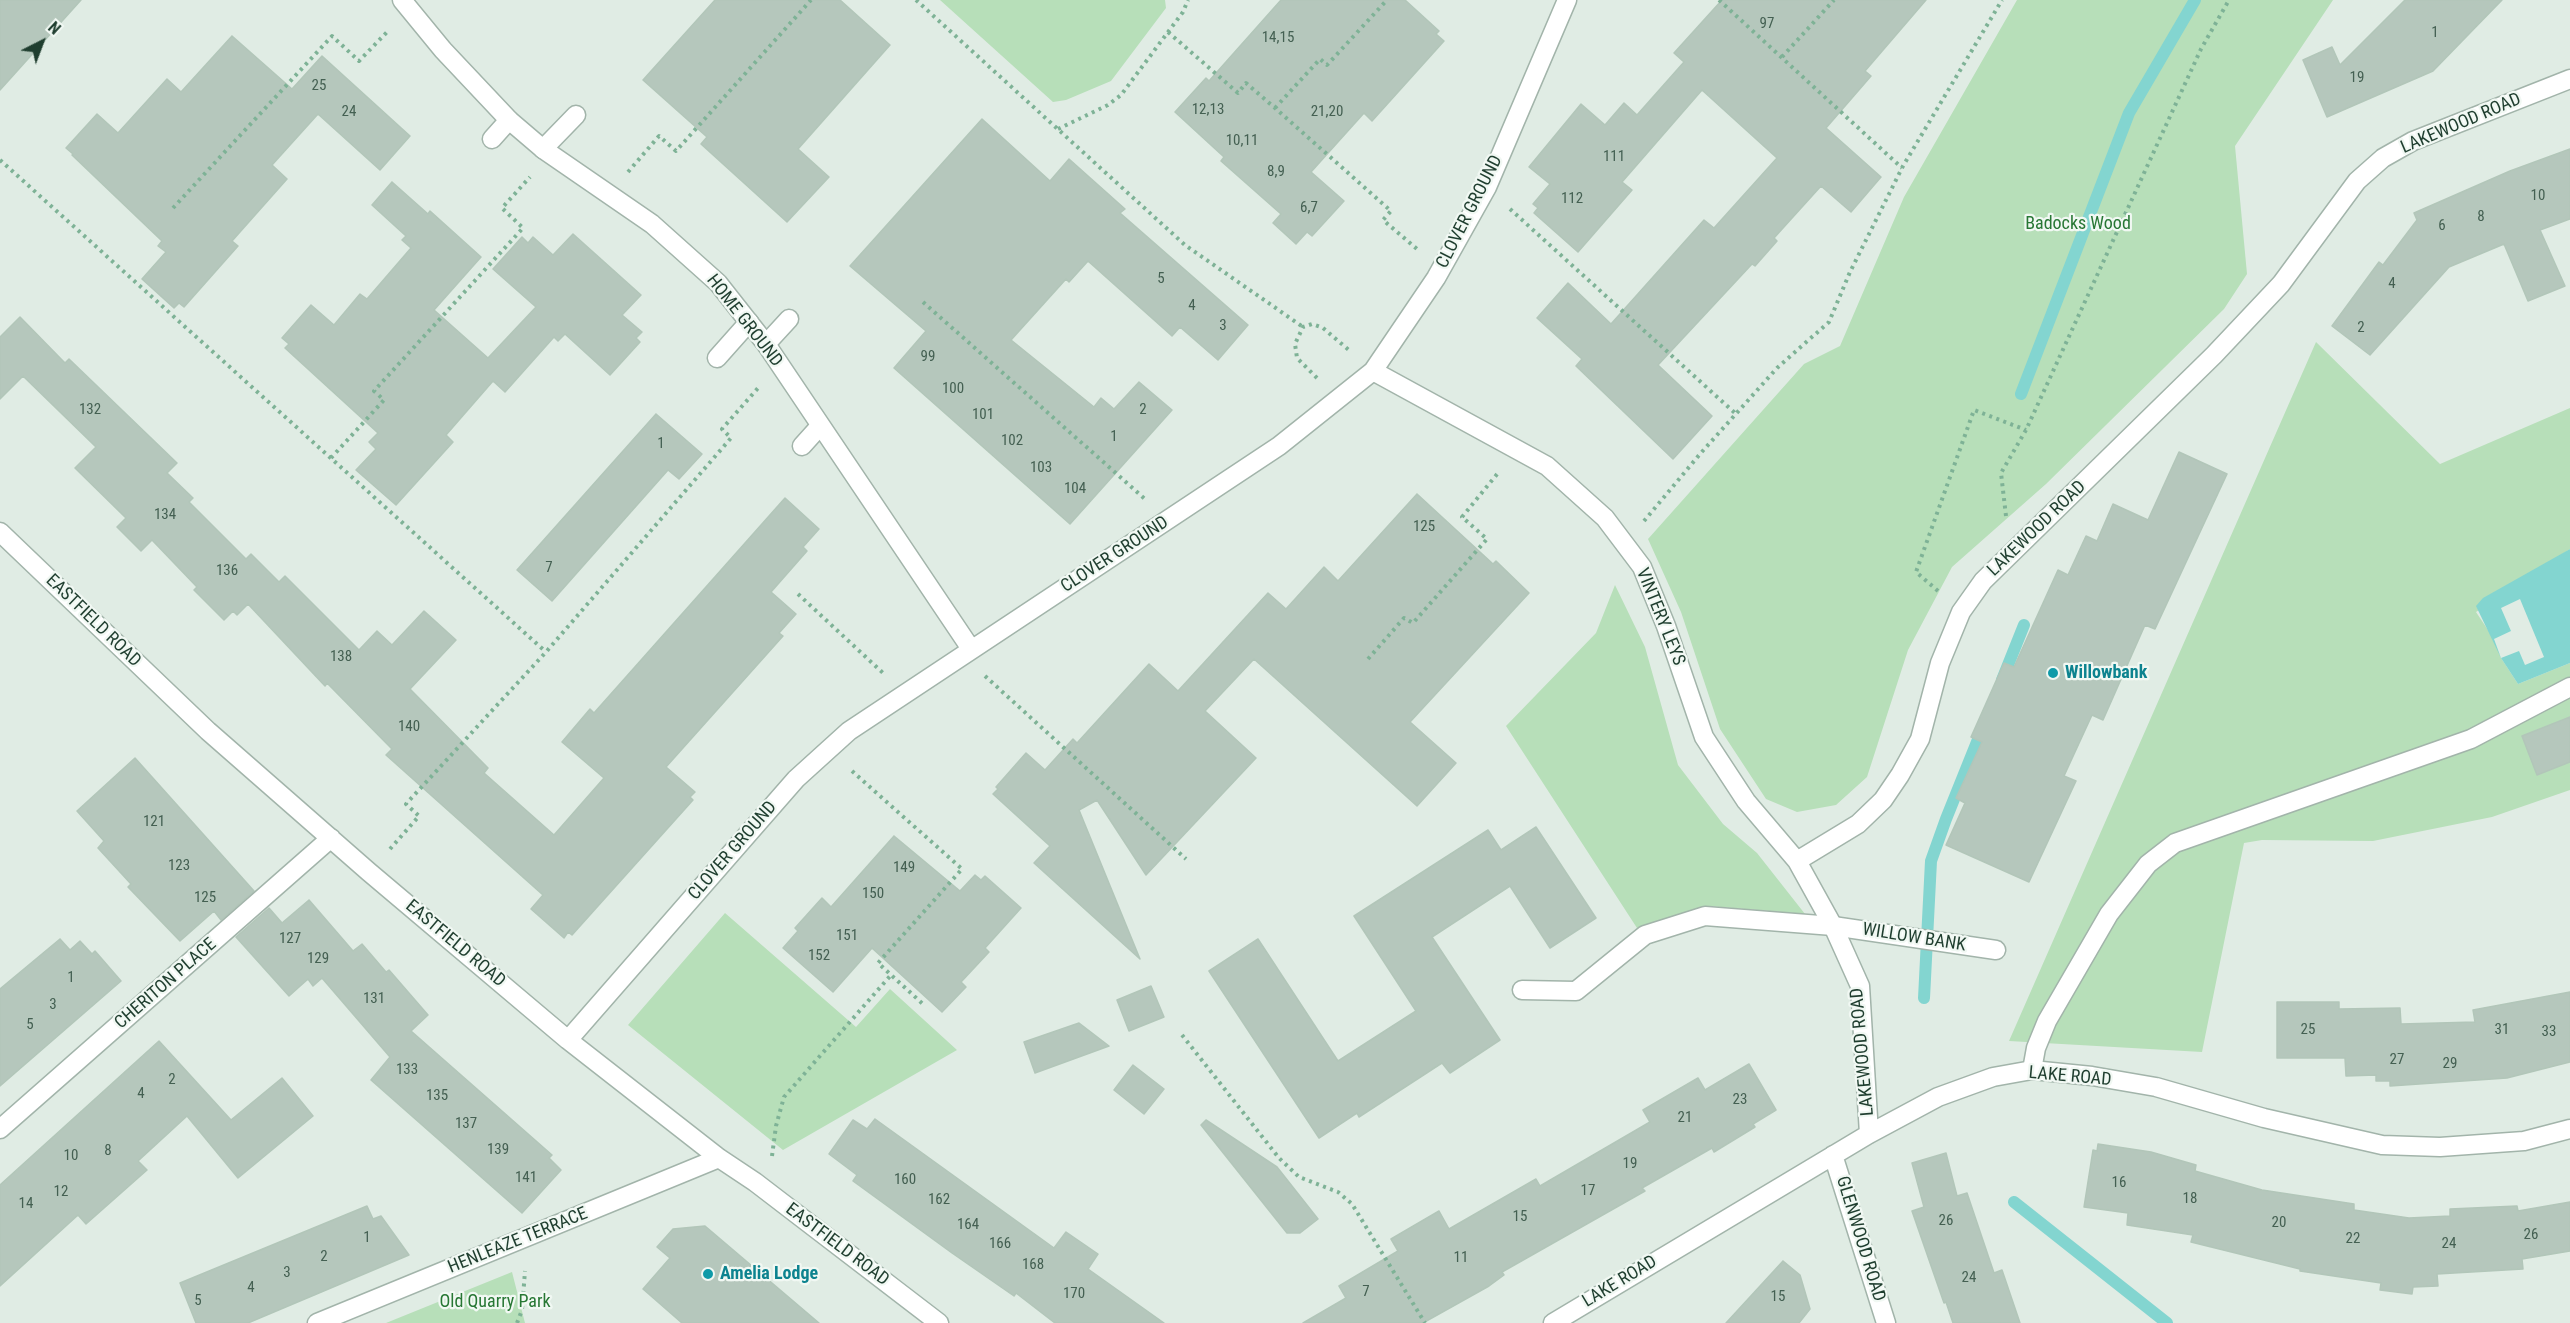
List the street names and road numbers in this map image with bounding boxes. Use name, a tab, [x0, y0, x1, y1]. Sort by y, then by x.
street label: LAKEWOOD ROAD	[2398, 89, 2524, 159]
street label: CLOVER GROUND	[1432, 152, 1508, 272]
street label: HOME GROUND	[701, 271, 787, 371]
street label: LAKEWOOD ROAD	[1983, 477, 2091, 581]
street label: CLOVER GROUND	[1057, 512, 1173, 598]
street label: VINTERY LEYS	[1631, 565, 1689, 669]
street label: EASTFIELD ROAD	[41, 570, 145, 672]
street label: CLOVER GROUND	[684, 797, 782, 905]
street label: EASTFIELD ROAD	[401, 896, 509, 992]
street label: WILLOW BANK	[1861, 919, 1967, 957]
street label: CHERITON PLACE	[111, 934, 221, 1034]
street label: LAKEWOOD ROAD	[1847, 987, 1879, 1117]
street label: LAKE ROAD	[2028, 1063, 2112, 1091]
street label: GLENWOOD ROAD	[1831, 1174, 1889, 1304]
street label: EASTFIELD ROAD	[781, 1199, 893, 1291]
street label: HENLEAZE TERRACE	[445, 1203, 591, 1279]
street label: LAKE ROAD	[1579, 1251, 1661, 1313]

